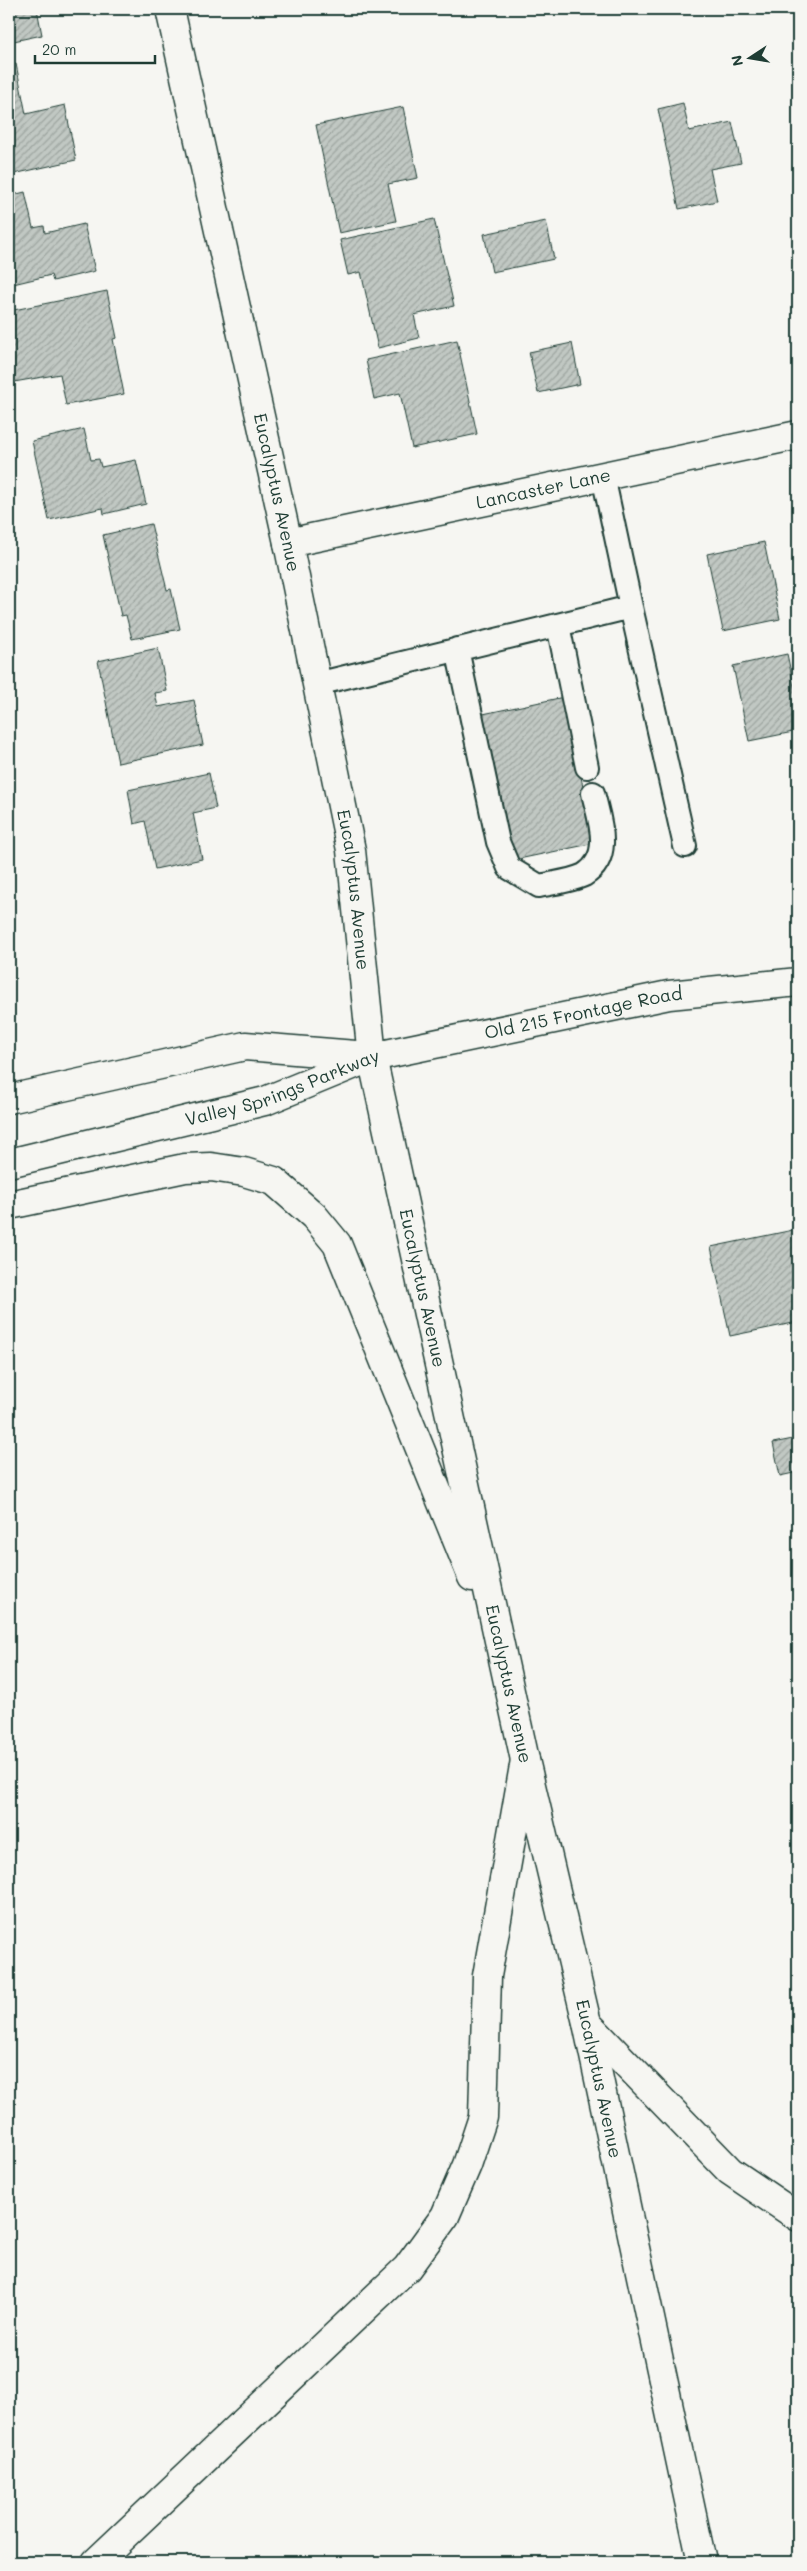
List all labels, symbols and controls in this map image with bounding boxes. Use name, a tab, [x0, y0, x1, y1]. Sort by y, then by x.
scale bar	[35, 32, 155, 64]
north arrow	[724, 32, 774, 82]
text: 20 m	[42, 39, 76, 59]
text: N	[726, 54, 747, 68]
street label: Eucalyptus Avenue	[249, 411, 307, 574]
street label: Lancaster Lane	[474, 462, 613, 514]
street label: Eucalyptus Avenue	[332, 807, 376, 971]
street label: Old 215 Frontage Road	[482, 981, 683, 1044]
street label: Valley Springs Parkway	[183, 1043, 381, 1131]
street label: Eucalyptus Avenue	[394, 1206, 452, 1370]
street label: Eucalyptus Avenue	[481, 1602, 538, 1765]
street label: Eucalyptus Avenue	[571, 1997, 628, 2160]

